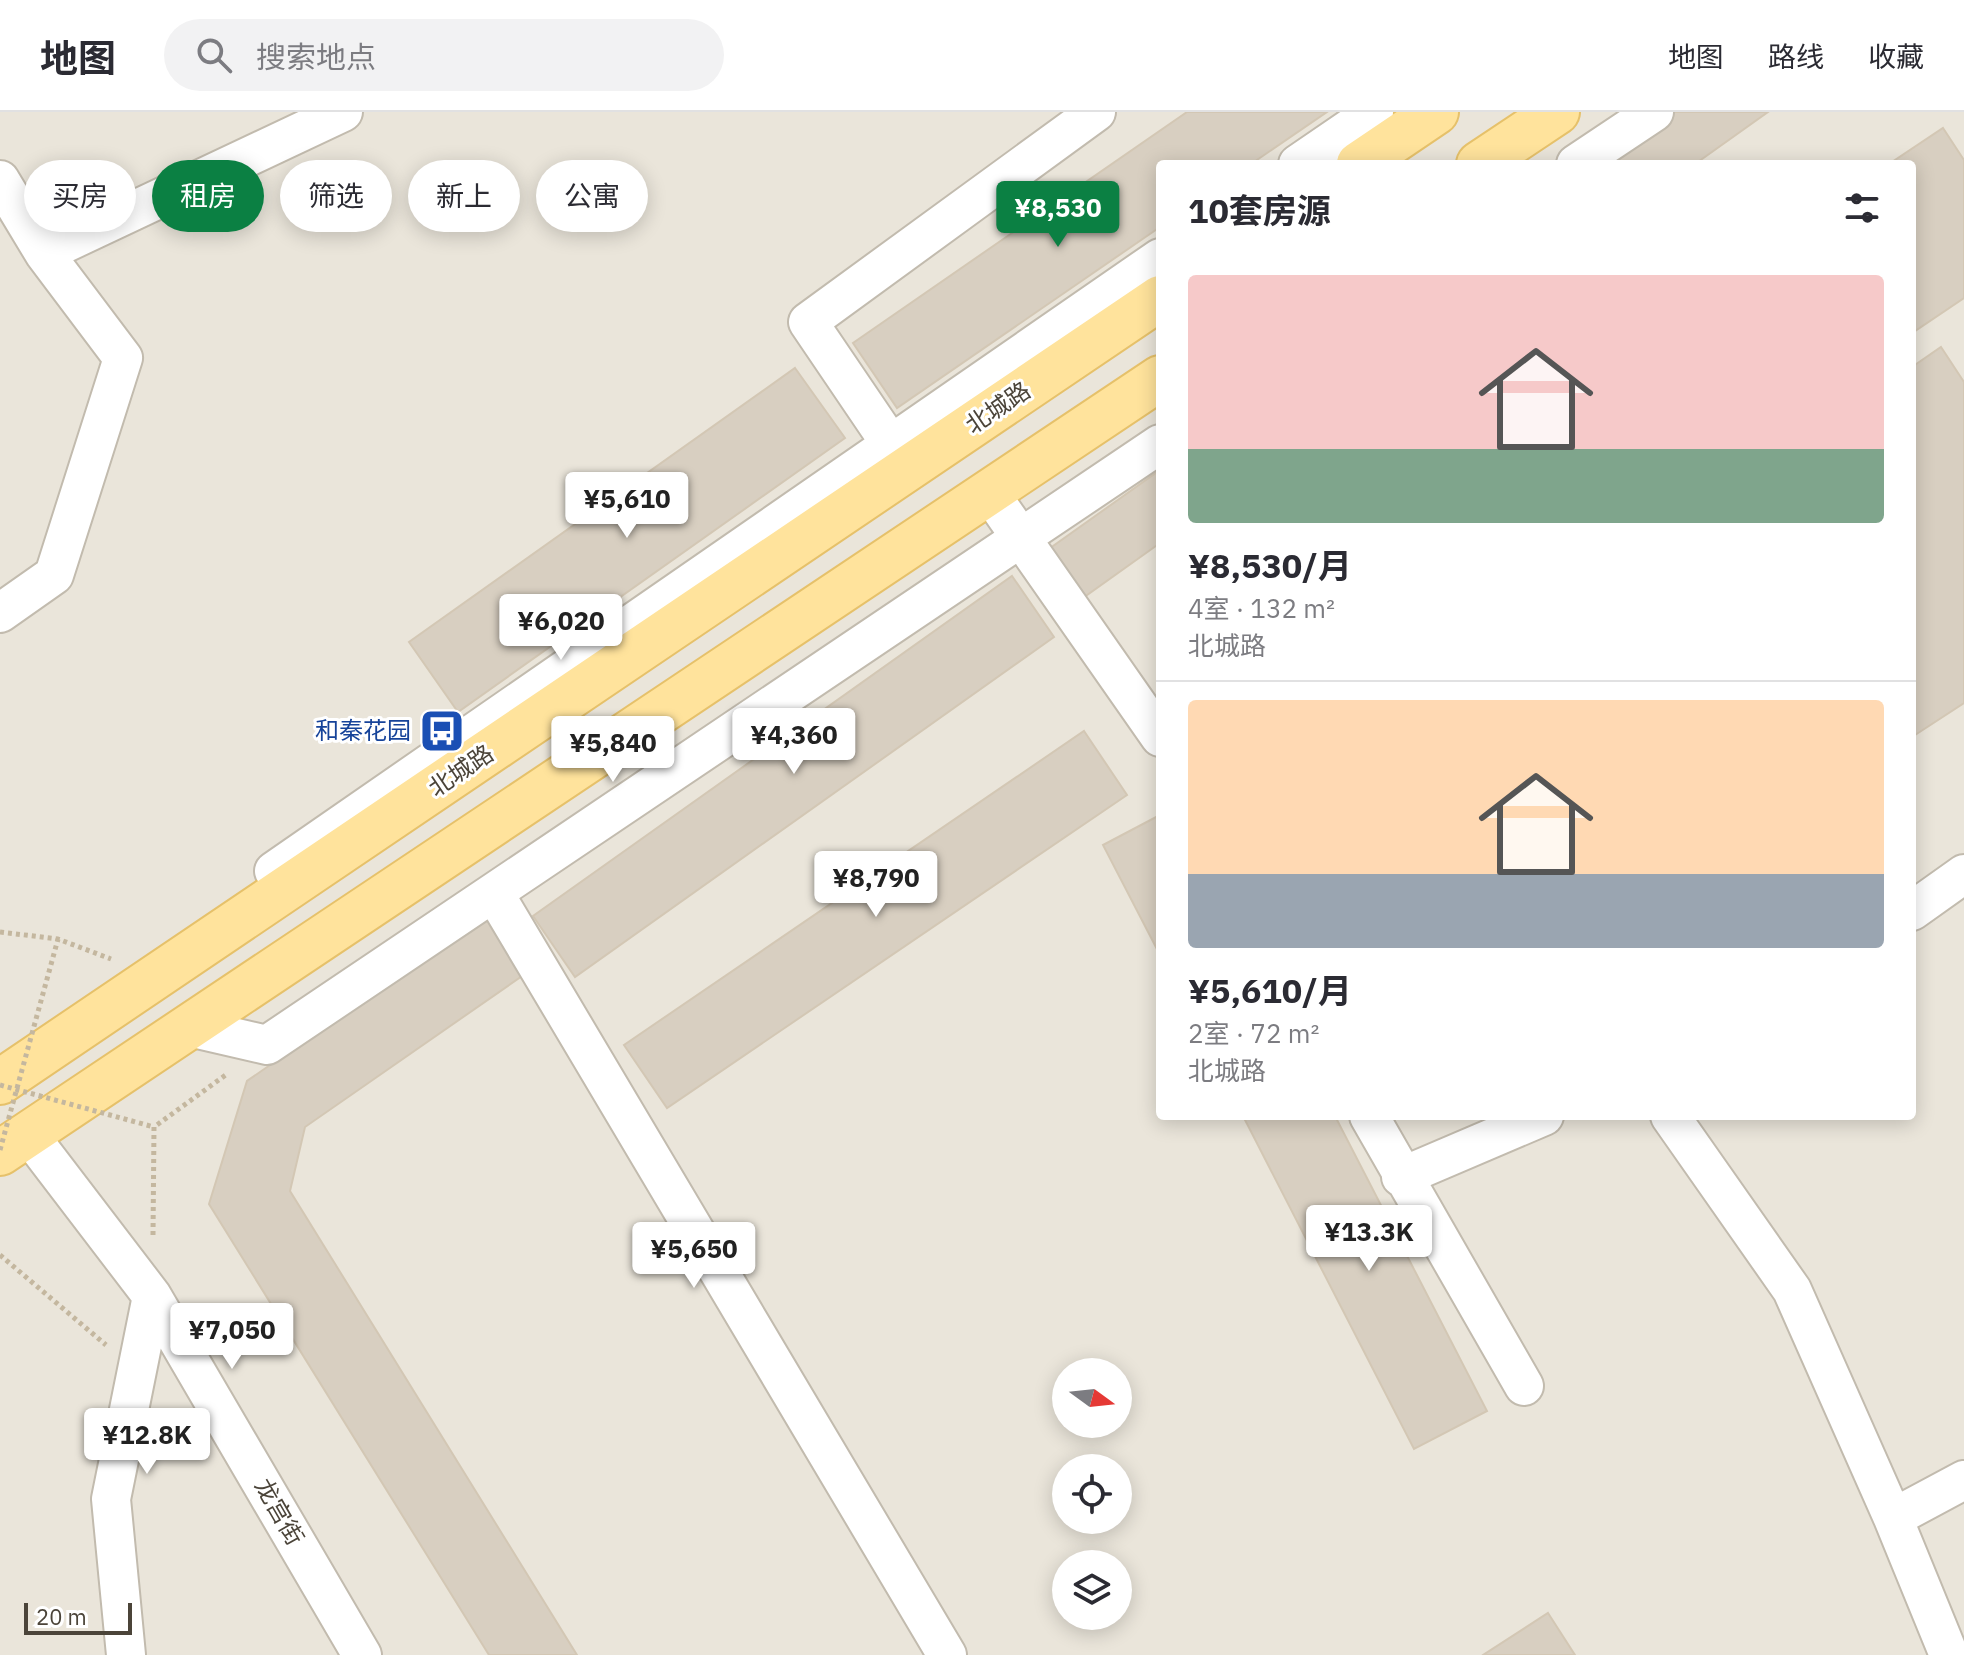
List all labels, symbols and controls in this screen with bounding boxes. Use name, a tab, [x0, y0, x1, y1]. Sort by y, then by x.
search box	[164, 19, 724, 91]
text: 地图	[40, 33, 116, 82]
icon: search	[192, 33, 236, 77]
text: 搜索地点	[256, 37, 376, 76]
text: 地图	[1668, 38, 1724, 75]
text: 路线	[1768, 38, 1824, 75]
text: 收藏	[1868, 38, 1924, 75]
chip: 买房	[24, 160, 136, 232]
chip: 租房	[152, 160, 264, 232]
chip: 筛选	[280, 160, 392, 232]
chip: 新上	[408, 160, 520, 232]
chip: 公寓	[536, 160, 648, 232]
pin: ¥8,530	[993, 181, 1123, 249]
icon: filters	[1840, 186, 1884, 230]
text: 10套房源	[1188, 188, 1331, 232]
text: ¥8,530	[1014, 190, 1102, 224]
icon: home	[1464, 327, 1608, 471]
street label: 北城路	[959, 374, 1036, 441]
pin: ¥5,610	[562, 472, 692, 540]
text: ¥5,610	[583, 481, 671, 515]
text: ¥8,530/月	[1188, 543, 1352, 587]
text: 4室 · 132 m²	[1188, 591, 1335, 625]
pin: ¥6,020	[496, 594, 626, 662]
text: ¥6,020	[517, 603, 605, 637]
text: 北城路	[1188, 628, 1266, 662]
bus stop icon: 和秦花园	[418, 707, 466, 755]
pin: ¥4,360	[729, 708, 859, 776]
place label: 和秦花园	[315, 714, 411, 746]
pin: ¥5,840	[548, 716, 678, 784]
text: ¥4,360	[750, 717, 838, 751]
text: ¥5,840	[569, 725, 657, 759]
street label: 北城路	[422, 737, 499, 804]
icon: home	[1464, 752, 1608, 896]
pin: ¥8,790	[811, 851, 941, 919]
text: ¥8,790	[832, 860, 920, 894]
text: ¥5,610/月	[1188, 968, 1352, 1012]
text: 2室 · 72 m²	[1188, 1016, 1319, 1050]
text: 北城路	[1188, 1053, 1266, 1087]
pin: ¥13.3K	[1304, 1205, 1434, 1273]
text: ¥13.3K	[1324, 1214, 1414, 1248]
pin: ¥5,650	[629, 1222, 759, 1290]
text: ¥5,650	[650, 1231, 738, 1265]
pin: ¥7,050	[167, 1303, 297, 1371]
text: ¥7,050	[188, 1312, 276, 1346]
north arrow	[1052, 1358, 1132, 1438]
map controls	[1052, 1358, 1132, 1630]
pin: ¥12.8K	[82, 1408, 212, 1476]
text: ¥12.8K	[102, 1417, 192, 1451]
button: locate	[1052, 1454, 1132, 1534]
street label: 龙宫街	[248, 1472, 312, 1551]
button: layers	[1052, 1550, 1132, 1630]
scale bar	[24, 1599, 132, 1635]
text: 20 m	[36, 1602, 87, 1631]

